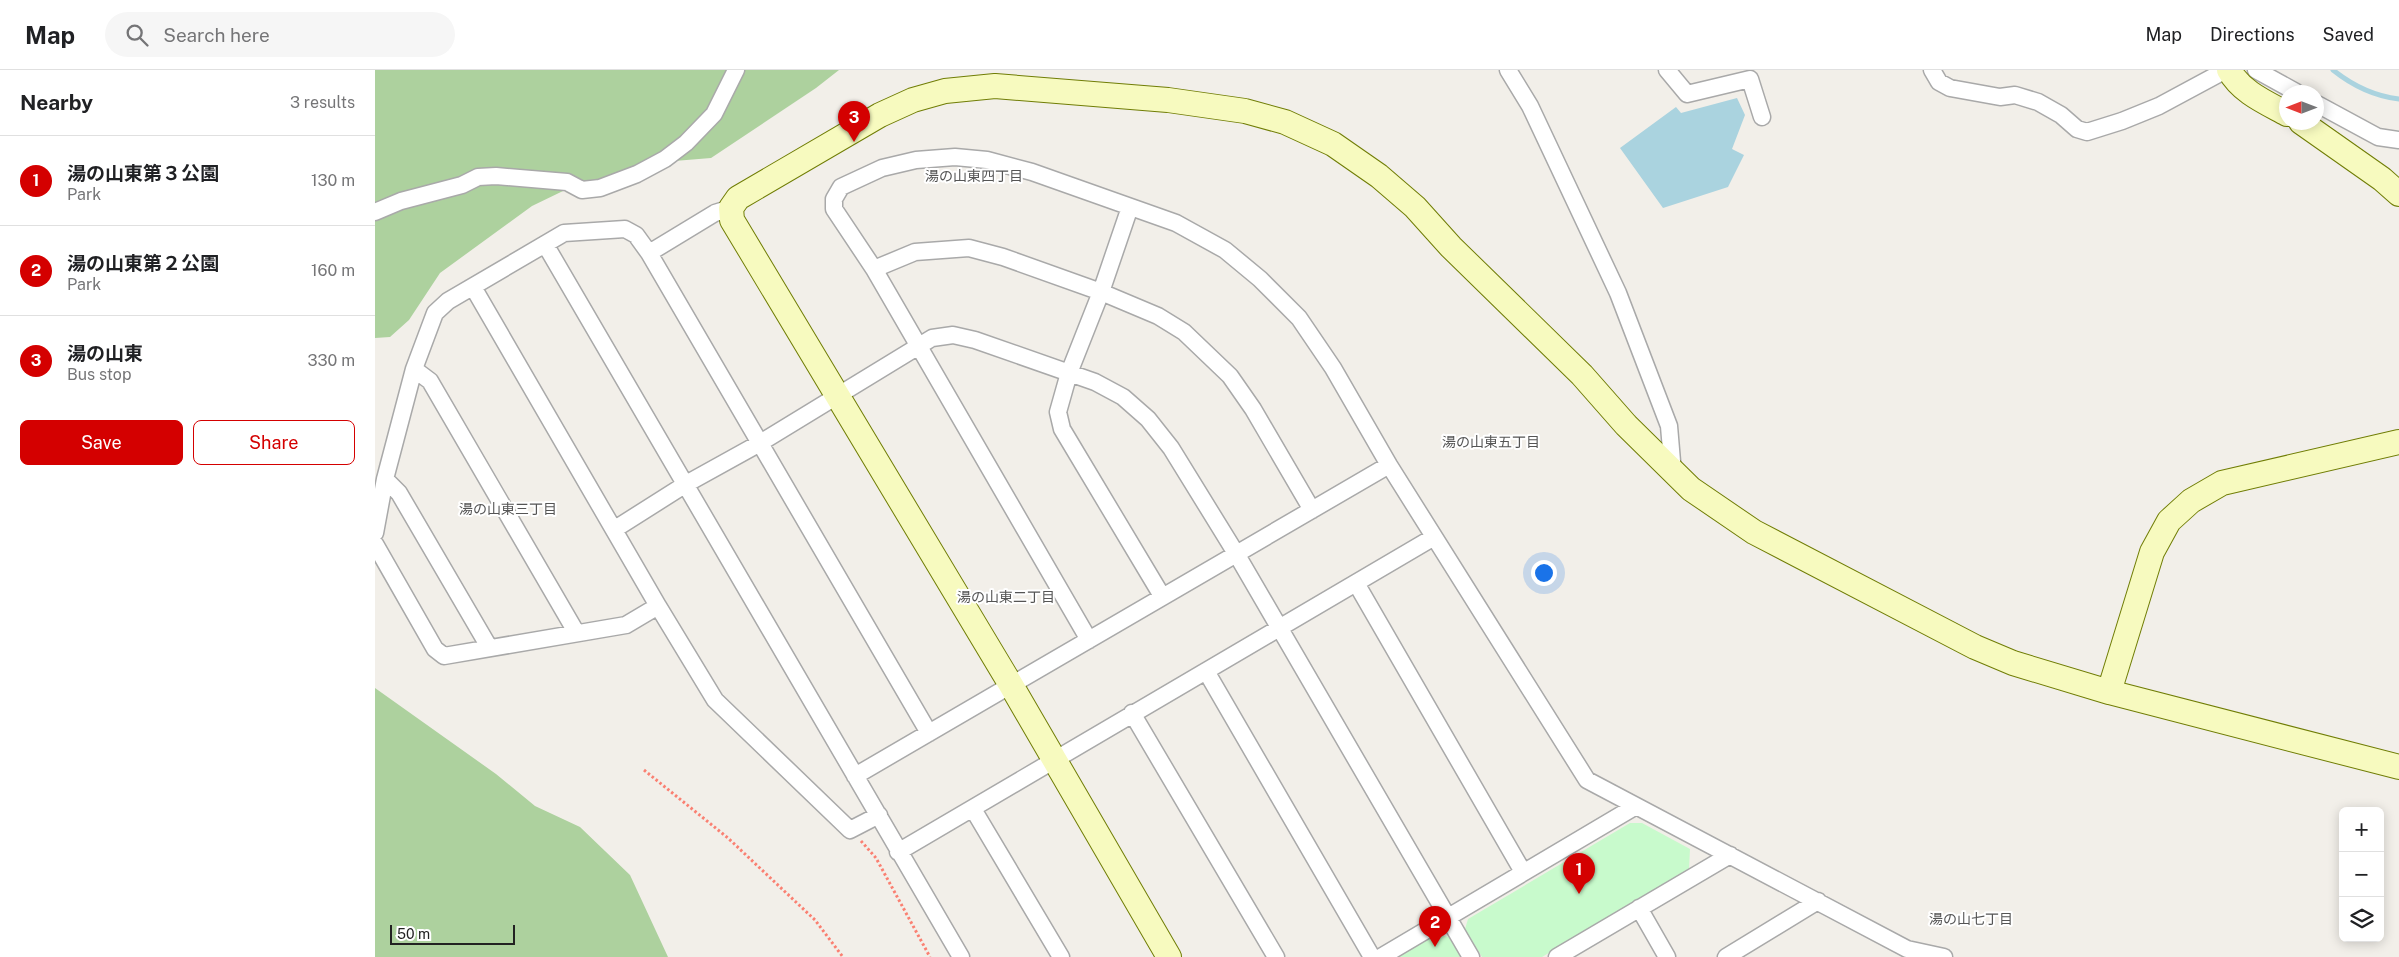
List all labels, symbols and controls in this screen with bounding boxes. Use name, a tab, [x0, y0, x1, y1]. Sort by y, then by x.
search box	[105, 12, 455, 57]
text: Map	[25, 21, 75, 49]
icon: search	[123, 21, 151, 49]
text: Search here	[163, 24, 270, 46]
text: Map	[2145, 24, 2182, 45]
text: Directions	[2210, 24, 2295, 45]
text: Saved	[2323, 24, 2374, 45]
north arrow	[2279, 85, 2324, 130]
text: Nearby	[20, 90, 93, 115]
text: 3 results	[290, 93, 355, 112]
pin: 3	[838, 101, 870, 142]
text: 湯の山東第３公園	[67, 162, 219, 184]
district label: 湯の山東四丁目	[925, 168, 1023, 184]
text: 1	[33, 171, 39, 190]
text: 130 m	[311, 171, 355, 190]
text: Park	[67, 185, 101, 204]
text: 湯の山東第２公園	[67, 252, 219, 274]
text: 2	[31, 261, 41, 280]
text: 160 m	[311, 261, 355, 280]
text: Park	[67, 275, 101, 294]
text: 湯の山東	[67, 342, 143, 364]
text: 3	[31, 351, 41, 370]
text: 330 m	[308, 351, 355, 370]
text: Bus stop	[67, 365, 131, 384]
button: Save	[20, 420, 183, 465]
button: Share	[193, 420, 355, 465]
district label: 湯の山東五丁目	[1442, 434, 1540, 450]
district label: 湯の山東三丁目	[459, 501, 557, 517]
your location	[1531, 560, 1557, 586]
district label: 湯の山東二丁目	[957, 589, 1055, 605]
map controls	[2339, 807, 2384, 942]
button: +	[2339, 807, 2384, 852]
button: −	[2339, 852, 2384, 897]
pin: 1	[1563, 853, 1595, 894]
button: layers	[2339, 897, 2384, 942]
pin: 2	[1419, 906, 1451, 947]
district label: 湯の山七丁目	[1929, 911, 2013, 927]
scale bar	[390, 922, 515, 945]
text: 50 m	[397, 926, 430, 942]

